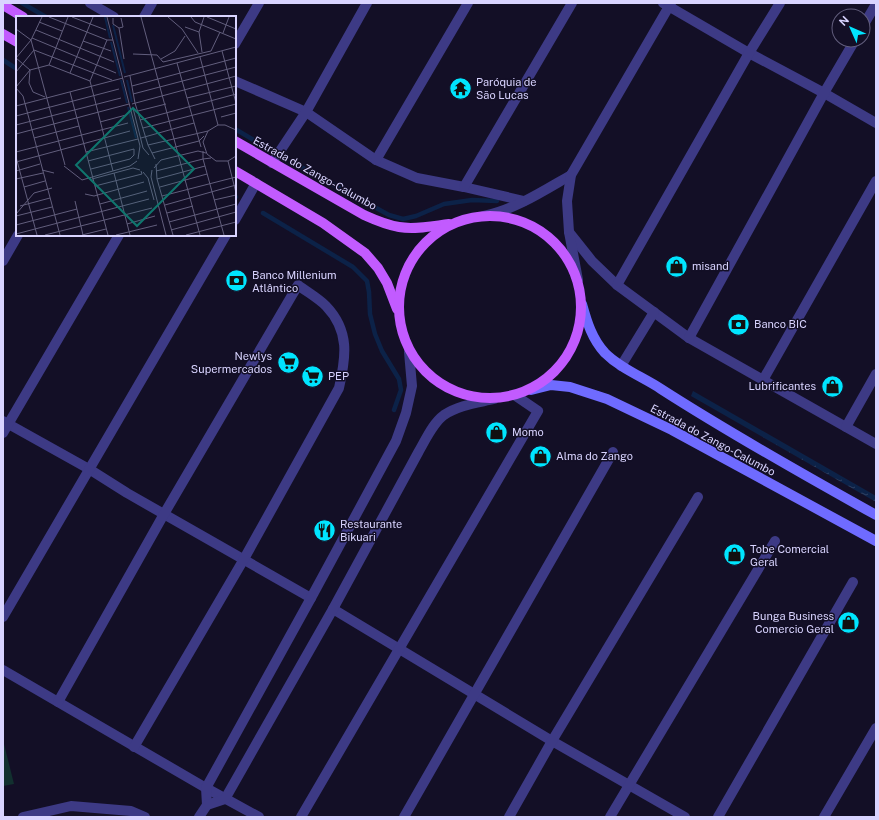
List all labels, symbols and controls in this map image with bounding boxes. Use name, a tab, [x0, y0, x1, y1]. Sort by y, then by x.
north arrow	[831, 8, 871, 48]
text: N	[837, 14, 851, 28]
inset map	[16, 16, 236, 236]
temple icon: Paróquia de São Lucas	[447, 75, 473, 101]
place label: Paróquia de São Lucas	[476, 76, 537, 101]
street label: Estrada do Zango-Calumbo	[251, 134, 379, 212]
shop icon: misand	[663, 253, 689, 279]
place label: misand	[692, 260, 729, 272]
bank icon: Banco Millenium Atlântico	[223, 268, 249, 294]
place label: Banco Millenium Atlântico	[252, 269, 337, 294]
bank icon: Banco BIC	[726, 311, 752, 337]
place label: Banco BIC	[754, 318, 807, 330]
supermarket icon: Newlys Supermercados	[275, 349, 301, 375]
place label: Newlys Supermercados	[191, 350, 272, 375]
supermarket icon: PEP	[300, 363, 326, 389]
place label: PEP	[328, 370, 349, 382]
shop icon: Lubrificantes	[819, 373, 845, 399]
place label: Lubrificantes	[749, 380, 816, 392]
street label: Estrada do Zango-Calumbo	[649, 402, 777, 478]
shop icon: Momo	[483, 419, 509, 445]
place label: Momo	[512, 426, 544, 438]
shop icon: Alma do Zango	[528, 443, 554, 469]
place label: Alma do Zango	[556, 450, 633, 462]
restaurant icon: Restaurante Bikuari	[311, 517, 337, 543]
place label: Restaurante Bikuari	[340, 518, 402, 543]
shop icon: Tobe Comercial Geral	[722, 542, 748, 568]
place label: Tobe Comercial Geral	[750, 543, 829, 568]
shop icon: Bunga Business Comercio Geral	[836, 609, 862, 635]
place label: Bunga Business Comercio Geral	[753, 610, 834, 635]

